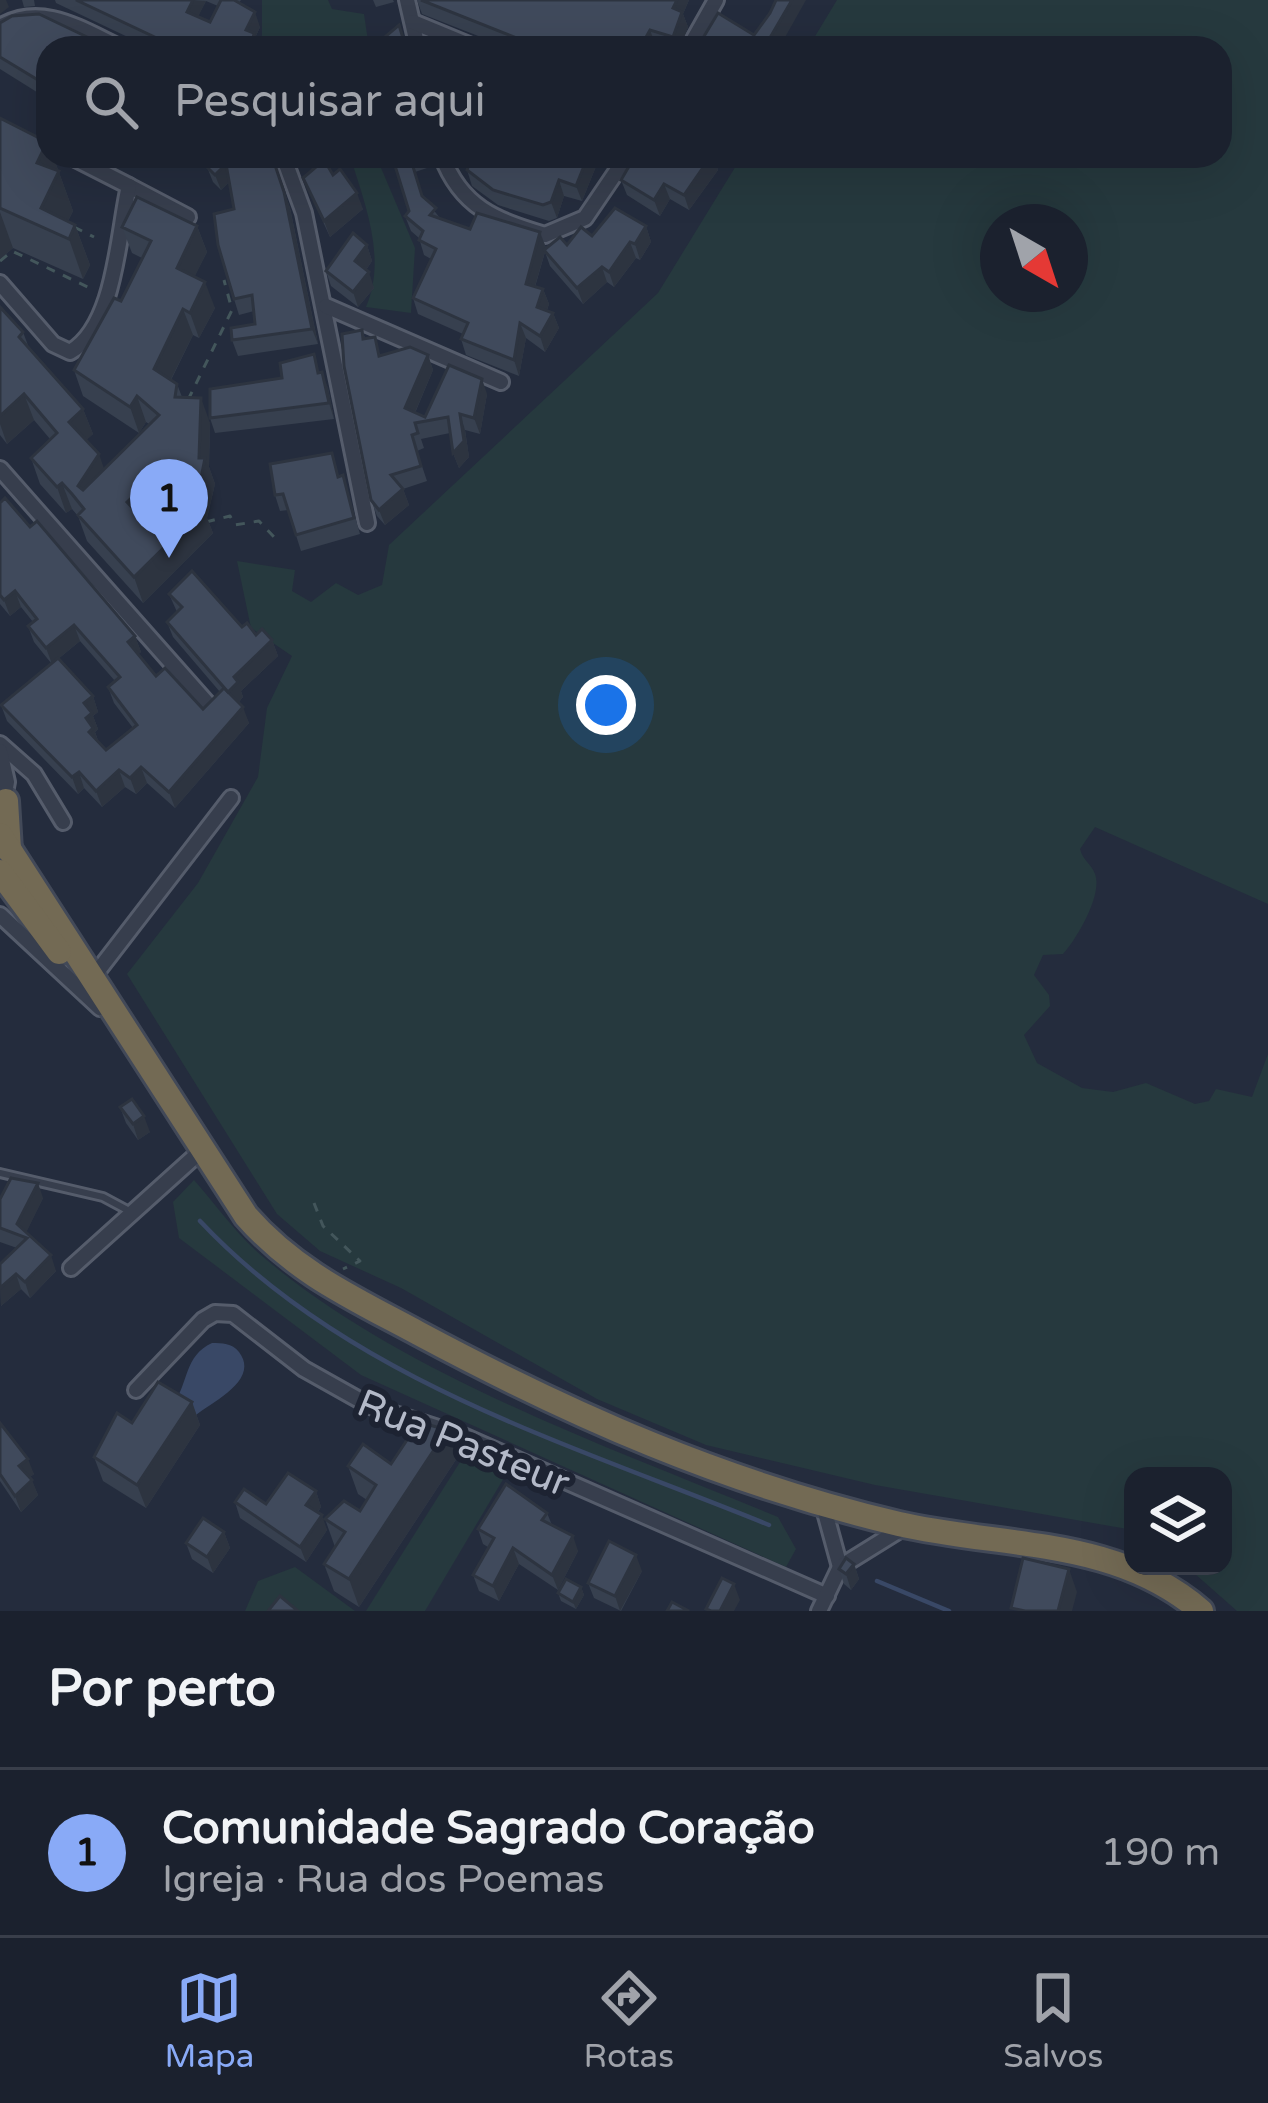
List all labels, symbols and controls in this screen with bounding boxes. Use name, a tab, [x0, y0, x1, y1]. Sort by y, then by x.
search box	[36, 36, 1232, 168]
icon: search	[78, 69, 144, 135]
text: Pesquisar aqui	[174, 75, 486, 129]
north arrow	[980, 204, 1088, 312]
pin: 1	[130, 459, 208, 558]
your location	[576, 675, 636, 735]
street label: Rua Pasteur	[350, 1380, 576, 1507]
map controls	[1124, 1467, 1232, 1575]
button: layers	[1124, 1467, 1232, 1575]
text: Por perto	[48, 1658, 276, 1720]
text: Comunidade Sagrado Coração	[162, 1802, 815, 1856]
text: 1	[75, 1829, 99, 1876]
text: 190 m	[1101, 1829, 1220, 1876]
text: Igreja · Rua dos Poemas	[162, 1856, 605, 1903]
tab: Mapa	[165, 1965, 254, 2076]
tab: Rotas	[584, 1965, 674, 2076]
tab: Salvos	[1003, 1965, 1103, 2076]

